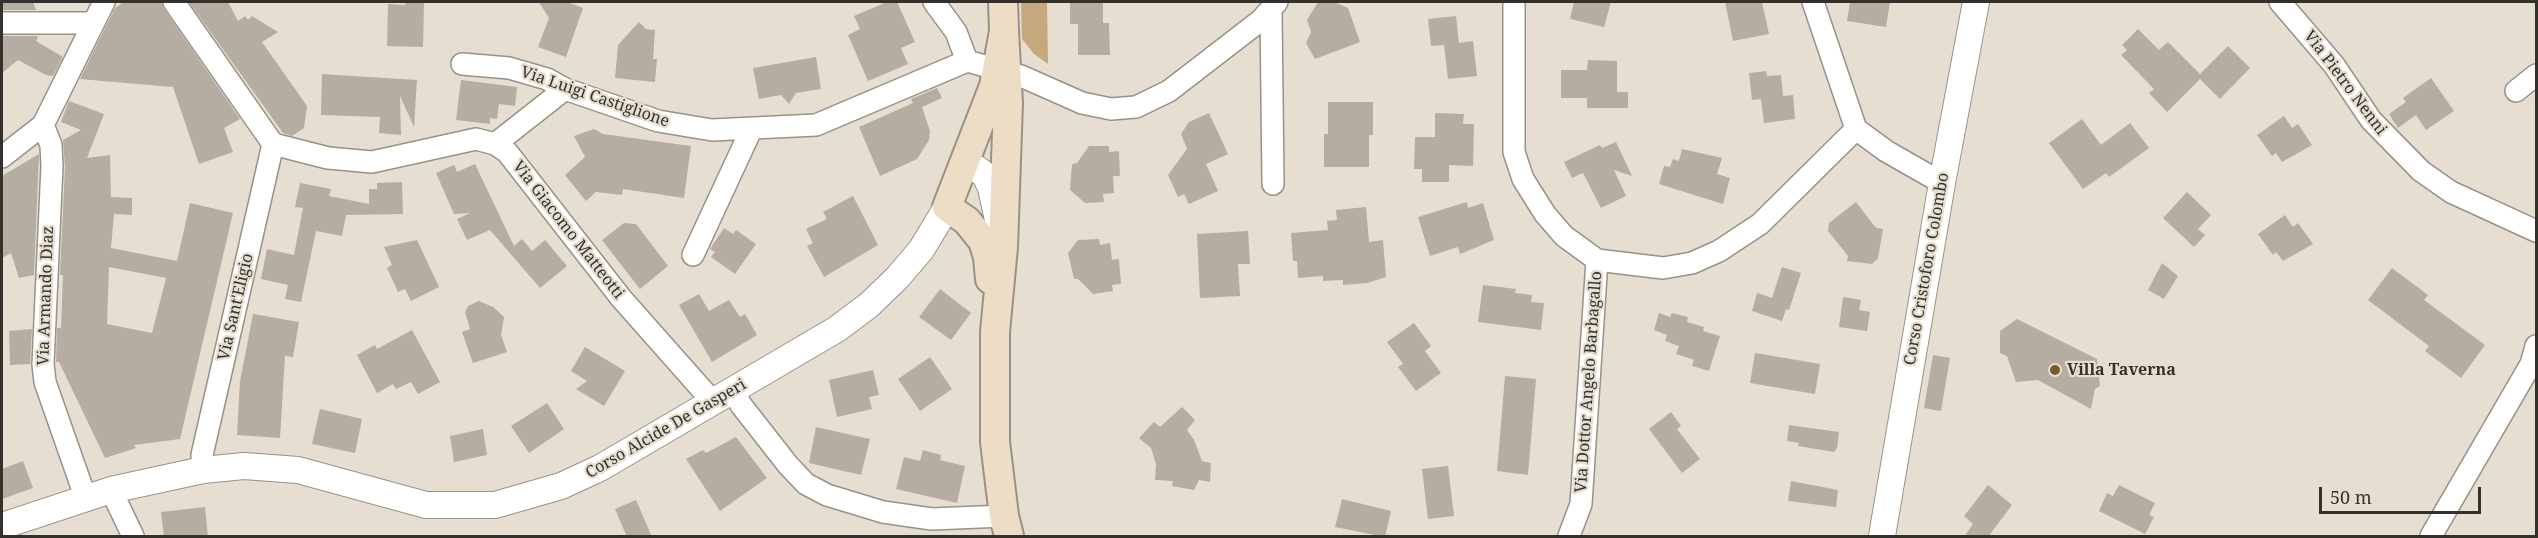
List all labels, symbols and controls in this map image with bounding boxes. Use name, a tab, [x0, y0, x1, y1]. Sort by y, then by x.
street label: Via Pietro Nenni	[2300, 27, 2390, 139]
street label: Via Luigi Castiglione	[518, 63, 672, 131]
street label: Via Giacomo Matteotti	[508, 157, 628, 303]
street label: Corso Cristoforo Colombo	[1901, 171, 1953, 367]
street label: Via Armando Diaz	[34, 226, 58, 366]
street label: Via Sant'Eligio	[214, 252, 258, 362]
street label: Via Dottor Angelo Barbagallo	[1572, 271, 1606, 493]
place label: Villa Taverna	[2067, 360, 2176, 380]
marker: Villa Taverna	[2048, 363, 2062, 377]
street label: Corso Alcide De Gasperi	[582, 375, 750, 483]
scale bar	[2322, 475, 2484, 513]
text: 50 m	[2330, 485, 2372, 509]

